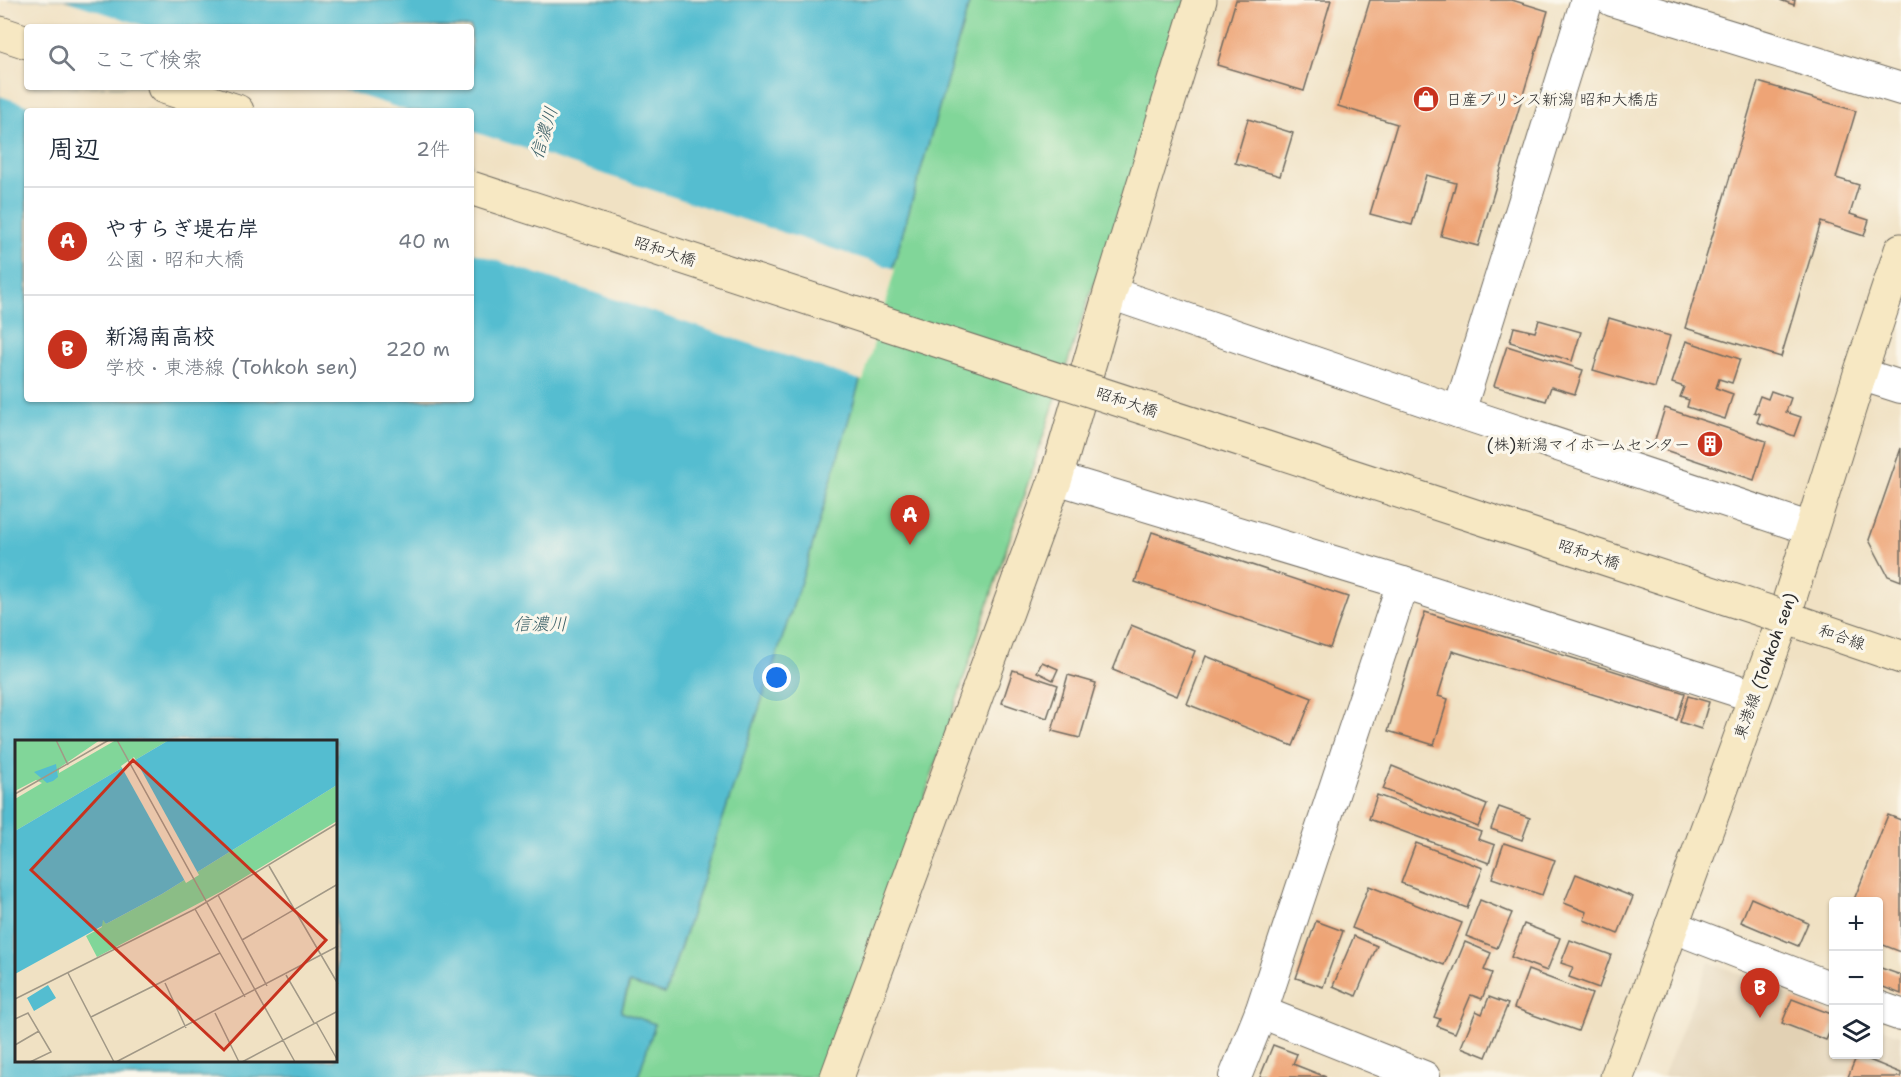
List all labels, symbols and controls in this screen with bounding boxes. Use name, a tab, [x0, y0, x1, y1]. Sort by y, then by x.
search box	[24, 24, 474, 90]
icon: search	[45, 41, 78, 74]
text: ここで検索	[93, 45, 203, 74]
shop icon: 日産プリンス新潟 昭和大橋店	[1411, 84, 1441, 114]
place label: 日産プリンス新潟 昭和大橋店	[1446, 89, 1659, 110]
water label: 信濃川	[525, 104, 563, 162]
text: 周辺	[48, 131, 100, 166]
text: 2件	[416, 136, 450, 162]
text: やすらぎ堤右岸	[105, 214, 259, 243]
text: A	[60, 228, 75, 254]
text: 40 m	[398, 228, 450, 254]
street label: 昭和大橋	[631, 231, 699, 271]
text: 公園 · 昭和大橋	[105, 246, 244, 272]
text: 新潟南高校	[105, 322, 215, 351]
text: B	[61, 336, 74, 362]
text: 220 m	[386, 336, 450, 362]
text: 学校 · 東港線 (Tohkoh sen)	[105, 354, 357, 380]
street label: 昭和大橋	[1093, 382, 1161, 422]
building icon: (株)新潟マイホームセンター	[1695, 429, 1725, 459]
place label: (株)新潟マイホームセンター	[1486, 434, 1690, 455]
pin: A	[890, 496, 930, 545]
street label: 昭和大橋	[1555, 534, 1623, 574]
street label: 東港線 (Tohkoh sen)	[1729, 590, 1801, 742]
water label: 信濃川	[513, 612, 567, 636]
street label: 和合線	[1816, 619, 1868, 655]
your location	[762, 663, 791, 692]
inset map	[15, 740, 338, 1062]
map controls	[1829, 897, 1883, 1059]
button: +	[1829, 897, 1883, 951]
button: −	[1829, 951, 1883, 1005]
pin: B	[1740, 968, 1780, 1018]
button: layers	[1829, 1005, 1883, 1059]

